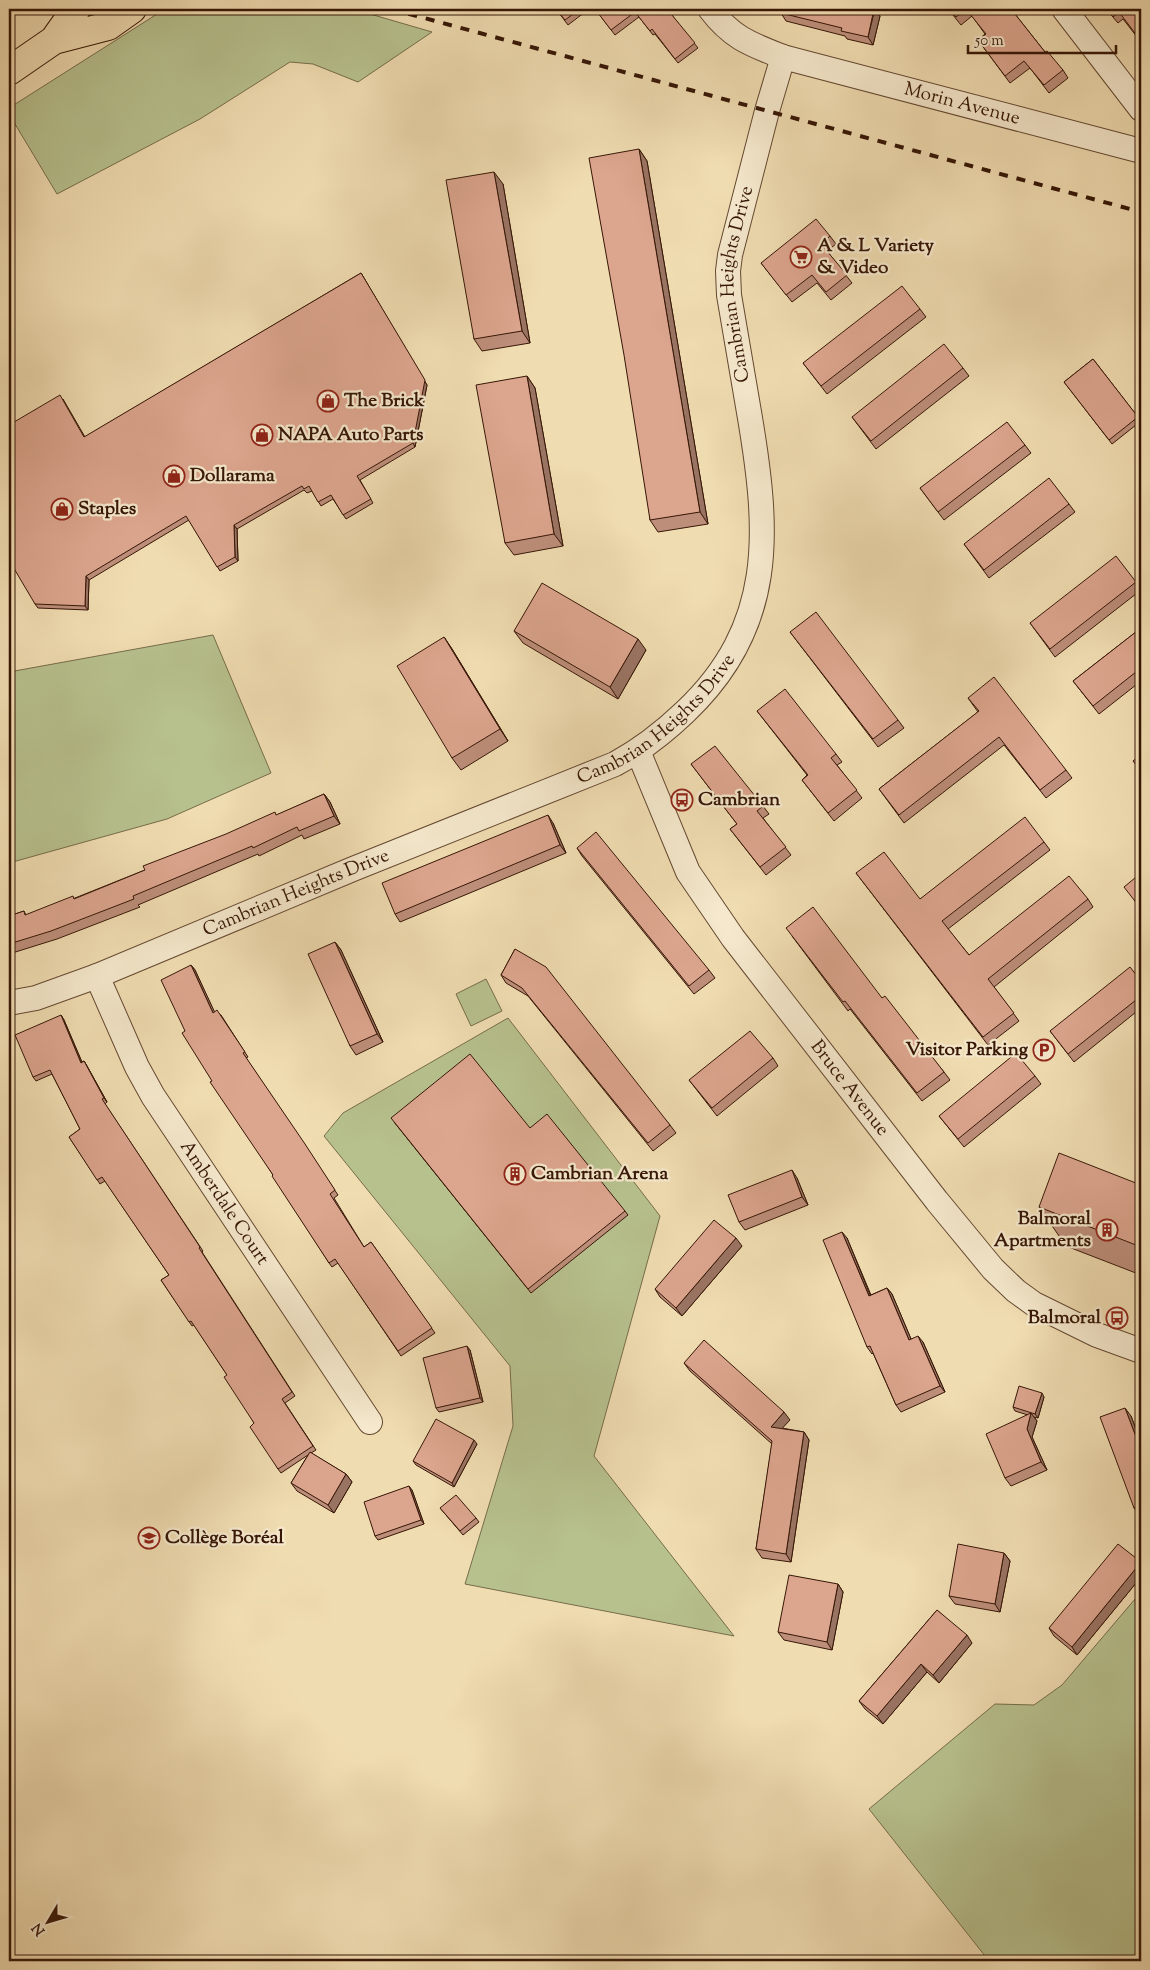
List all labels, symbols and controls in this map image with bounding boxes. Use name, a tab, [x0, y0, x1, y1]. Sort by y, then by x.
scale bar	[968, 22, 1115, 54]
text: 50 m	[974, 31, 1004, 52]
street label: Morin Avenue	[901, 76, 1023, 132]
street label: Cambrian Heights Drive	[714, 183, 761, 385]
place label: A & L Variety & Video	[817, 233, 934, 282]
supermarket icon: A & L Variety & Video	[789, 245, 813, 269]
place label: The Brick	[344, 388, 425, 415]
shop icon: The Brick	[316, 389, 340, 413]
place label: NAPA Auto Parts	[278, 422, 424, 449]
shop icon: NAPA Auto Parts	[250, 423, 274, 447]
place label: Dollarama	[190, 463, 275, 490]
shop icon: Dollarama	[162, 464, 186, 488]
place label: Staples	[78, 496, 137, 523]
shop icon: Staples	[50, 497, 74, 521]
street label: Cambrian Heights Drive	[573, 649, 742, 791]
place label: Cambrian	[698, 787, 781, 814]
bus stop icon: Cambrian	[670, 788, 694, 812]
street label: Cambrian Heights Drive	[199, 842, 393, 944]
street label: Bruce Avenue	[804, 1035, 896, 1142]
place label: Visitor Parking	[906, 1037, 1029, 1064]
parking icon: Visitor Parking	[1032, 1038, 1056, 1062]
street label: Amberdale Court	[173, 1135, 276, 1271]
place label: Cambrian Arena	[531, 1161, 669, 1188]
building icon: Cambrian Arena	[503, 1162, 527, 1186]
place label: Balmoral Apartments	[994, 1206, 1092, 1255]
building icon: Balmoral Apartments	[1095, 1218, 1119, 1242]
place label: Balmoral	[1028, 1305, 1102, 1332]
bus stop icon: Balmoral	[1105, 1306, 1129, 1330]
place label: Collège Boréal	[165, 1525, 285, 1552]
school or university icon: Collège Boréal	[137, 1526, 161, 1550]
north arrow	[22, 1898, 72, 1948]
text: N	[28, 1918, 51, 1939]

